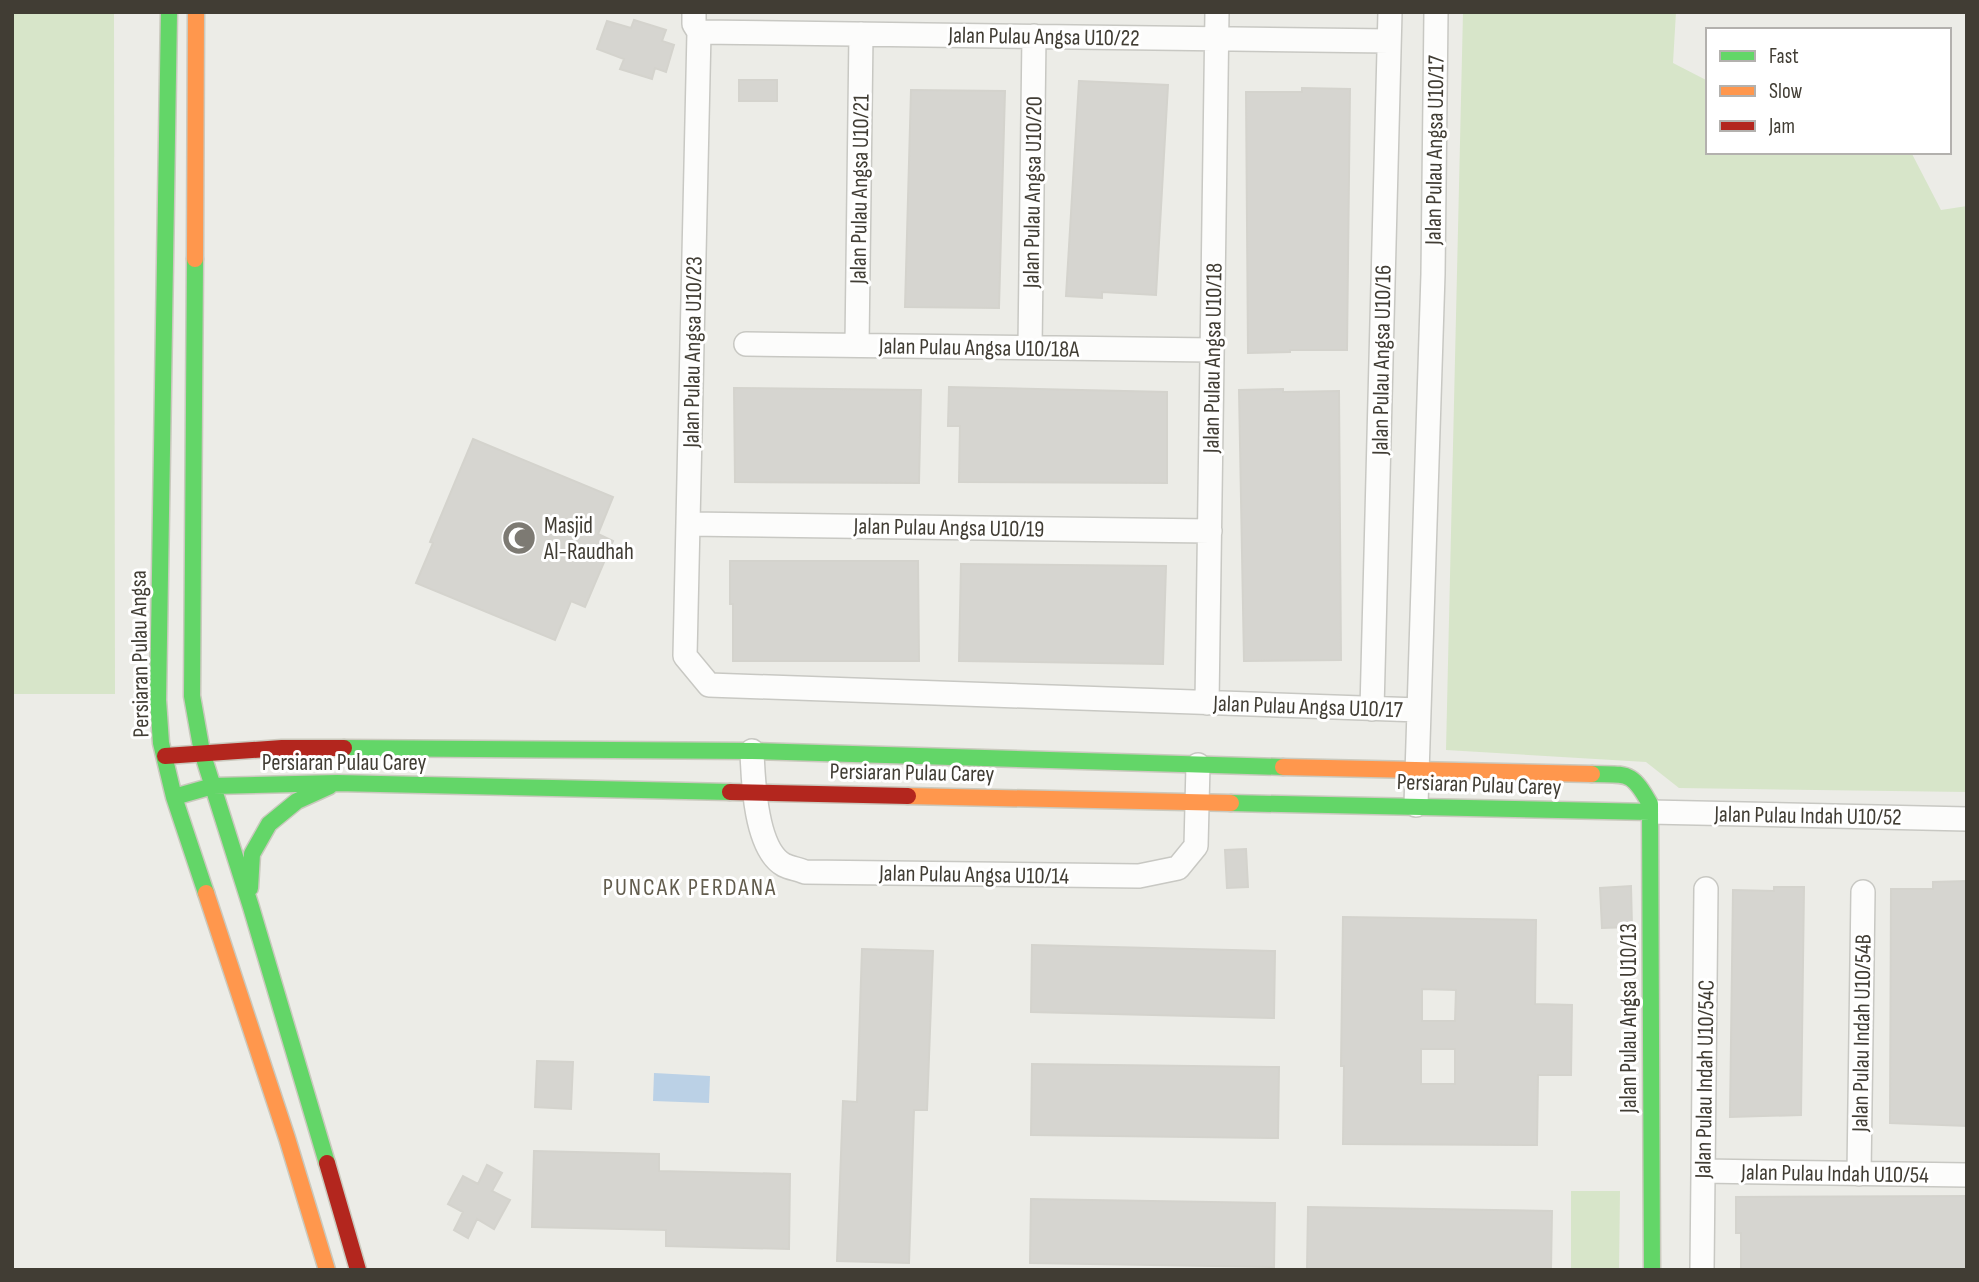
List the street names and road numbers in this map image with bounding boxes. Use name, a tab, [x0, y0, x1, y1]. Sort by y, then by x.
street label: Jalan Pulau Angsa U10/22	[947, 21, 1140, 53]
street label: Jalan Pulau Angsa U10/17	[1419, 55, 1451, 246]
street label: Jalan Pulau Angsa U10/21	[844, 94, 876, 285]
street label: Jalan Pulau Angsa U10/20	[1017, 96, 1049, 289]
street label: Jalan Pulau Angsa U10/23	[677, 256, 709, 449]
street label: Jalan Pulau Angsa U10/18	[1197, 263, 1229, 454]
street label: Jalan Pulau Angsa U10/16	[1366, 265, 1398, 456]
street label: Jalan Pulau Angsa U10/18A	[878, 332, 1079, 364]
street label: Jalan Pulau Angsa U10/19	[852, 512, 1044, 544]
street label: Persiaran Pulau Angsa	[125, 570, 155, 738]
street label: Jalan Pulau Angsa U10/17	[1212, 690, 1403, 724]
street label: Persiaran Pulau Carey	[262, 749, 426, 777]
street label: Persiaran Pulau Carey	[829, 758, 995, 788]
street label: Persiaran Pulau Carey	[1396, 768, 1562, 802]
street label: Jalan Pulau Indah U10/52	[1713, 800, 1902, 832]
street label: Jalan Pulau Angsa U10/14	[878, 859, 1070, 891]
street label: Jalan Pulau Angsa U10/13	[1615, 923, 1643, 1114]
street label: Jalan Pulau Indah U10/54B	[1846, 934, 1878, 1133]
street label: Jalan Pulau Indah U10/54C	[1689, 979, 1721, 1180]
street label: Jalan Pulau Indah U10/54	[1740, 1158, 1929, 1190]

